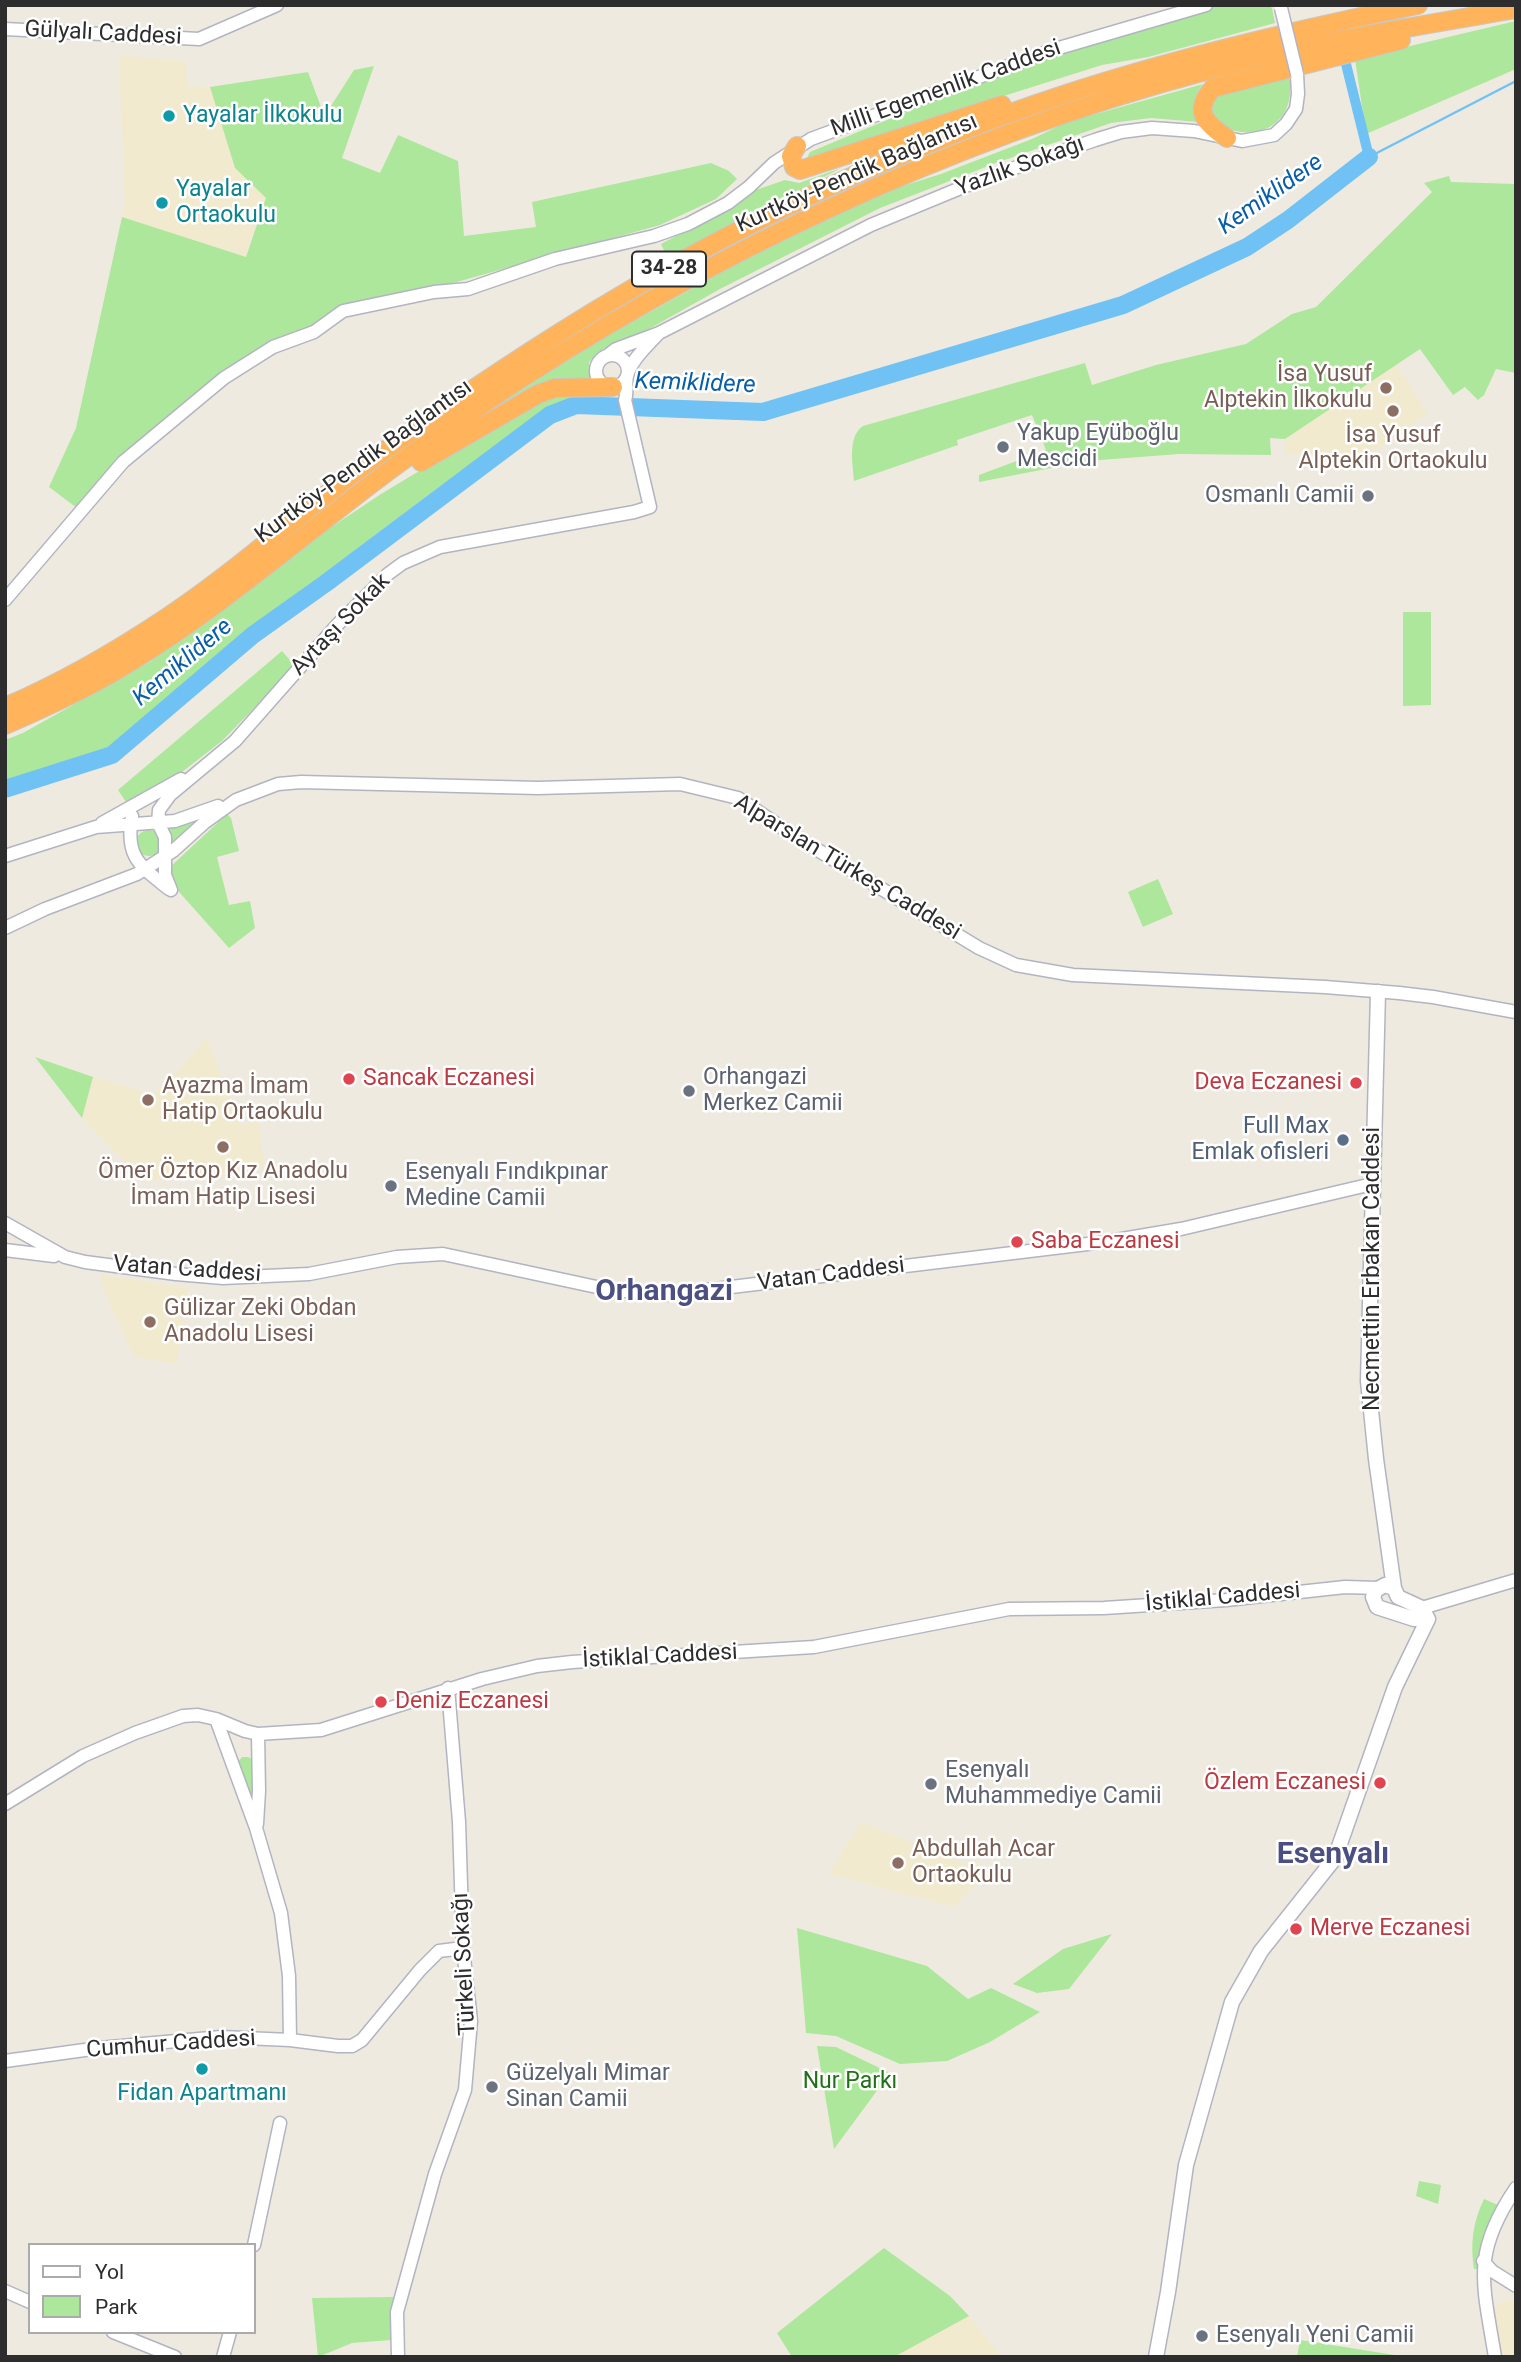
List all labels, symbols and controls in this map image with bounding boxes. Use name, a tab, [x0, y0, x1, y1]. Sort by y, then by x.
street label: Gülyalı Caddesi	[24, 16, 182, 52]
street label: Milli Egemenlik Caddesi	[827, 35, 1065, 143]
place label: Yayalar İlkokulu	[183, 102, 342, 130]
marker: Yayalar İlkokulu	[161, 108, 177, 124]
street label: Kurtköy-Pendik Bağlantısı	[732, 108, 982, 240]
street label: Yazlık Sokağı	[952, 131, 1088, 203]
water label: Kemiklidere	[1213, 148, 1329, 242]
place label: Yayalar Ortaokulu	[176, 176, 276, 230]
marker: Yayalar Ortaokulu	[154, 195, 170, 211]
road number: 34-28	[632, 252, 706, 286]
place label: İsa Yusuf Alptekin İlkokulu	[1204, 361, 1372, 415]
water label: Kemiklidere	[634, 367, 756, 401]
street label: Kurtköy-Pendik Bağlantısı	[250, 374, 478, 550]
marker: İsa Yusuf Alptekin İlkokulu	[1378, 380, 1394, 396]
marker: İsa Yusuf Alptekin Ortaokulu	[1385, 403, 1401, 419]
place label: Yakup Eyüboğlu Mescidi	[1017, 420, 1179, 474]
place label: İsa Yusuf Alptekin Ortaokulu	[1299, 422, 1487, 476]
marker: Yakup Eyüboğlu Mescidi	[995, 439, 1011, 455]
place label: Osmanlı Camii	[1205, 482, 1354, 510]
marker: Osmanlı Camii	[1360, 488, 1376, 504]
street label: Aytaşı Sokak	[285, 568, 397, 682]
water label: Kemiklidere	[127, 613, 239, 713]
street label: Alparslan Türkeş Caddesi	[729, 789, 965, 947]
place label: Orhangazi Merkez Camii	[703, 1064, 843, 1118]
place label: Sancak Eczanesi	[363, 1065, 535, 1093]
place label: Deva Eczanesi	[1194, 1069, 1342, 1097]
marker: Sancak Eczanesi	[341, 1071, 357, 1087]
place label: Ayazma İmam Hatip Ortaokulu	[162, 1073, 323, 1127]
marker: Deva Eczanesi	[1348, 1075, 1364, 1091]
marker: Orhangazi Merkez Camii	[681, 1083, 697, 1099]
marker: Ayazma İmam Hatip Ortaokulu	[140, 1092, 156, 1108]
place label: Full Max Emlak ofisleri	[1191, 1113, 1329, 1167]
street label: Necmettin Erbakan Caddesi	[1359, 1127, 1387, 1411]
marker: Full Max Emlak ofisleri	[1335, 1132, 1351, 1148]
marker: Ömer Öztop Kız Anadolu İmam Hatip Lisesi	[215, 1139, 231, 1155]
place label: Ömer Öztop Kız Anadolu İmam Hatip Lisesi	[98, 1158, 348, 1212]
place label: Esenyalı Fındıkpınar Medine Camii	[405, 1159, 608, 1213]
marker: Esenyalı Fındıkpınar Medine Camii	[383, 1178, 399, 1194]
place label: Saba Eczanesi	[1031, 1228, 1179, 1256]
marker: Saba Eczanesi	[1009, 1234, 1025, 1250]
street label: Vatan Caddesi	[112, 1251, 262, 1289]
street label: Vatan Caddesi	[756, 1252, 906, 1298]
district label: Orhangazi	[595, 1274, 733, 1310]
place label: Gülizar Zeki Obdan Anadolu Lisesi	[164, 1295, 357, 1349]
marker: Gülizar Zeki Obdan Anadolu Lisesi	[142, 1314, 158, 1330]
street label: İstiklal Caddesi	[1144, 1577, 1302, 1619]
street label: İstiklal Caddesi	[582, 1639, 738, 1675]
place label: Deniz Eczanesi	[395, 1688, 549, 1716]
marker: Deniz Eczanesi	[373, 1694, 389, 1710]
place label: Esenyalı Muhammediye Camii	[945, 1757, 1162, 1811]
place label: Özlem Eczanesi	[1204, 1769, 1366, 1797]
marker: Özlem Eczanesi	[1372, 1775, 1388, 1791]
marker: Esenyalı Muhammediye Camii	[923, 1776, 939, 1792]
place label: Abdullah Acar Ortaokulu	[912, 1836, 1055, 1890]
district label: Esenyalı	[1277, 1837, 1389, 1873]
marker: Abdullah Acar Ortaokulu	[890, 1855, 906, 1871]
street label: Türkeli Sokağı	[447, 1892, 483, 2036]
place label: Merve Eczanesi	[1310, 1915, 1470, 1943]
marker: Merve Eczanesi	[1288, 1921, 1304, 1937]
street label: Cumhur Caddesi	[85, 2025, 257, 2065]
place label: Güzelyalı Mimar Sinan Camii	[506, 2060, 670, 2114]
marker: Fidan Apartmanı	[194, 2061, 210, 2077]
park label: Nur Parkı	[803, 2068, 897, 2096]
marker: Güzelyalı Mimar Sinan Camii	[484, 2079, 500, 2095]
place label: Fidan Apartmanı	[117, 2080, 287, 2108]
legend	[28, 2243, 256, 2334]
text: Yol	[95, 2260, 124, 2284]
text: Park	[95, 2295, 137, 2319]
place label: Esenyalı Yeni Camii	[1216, 2322, 1414, 2350]
marker: Esenyalı Yeni Camii	[1194, 2328, 1210, 2344]

